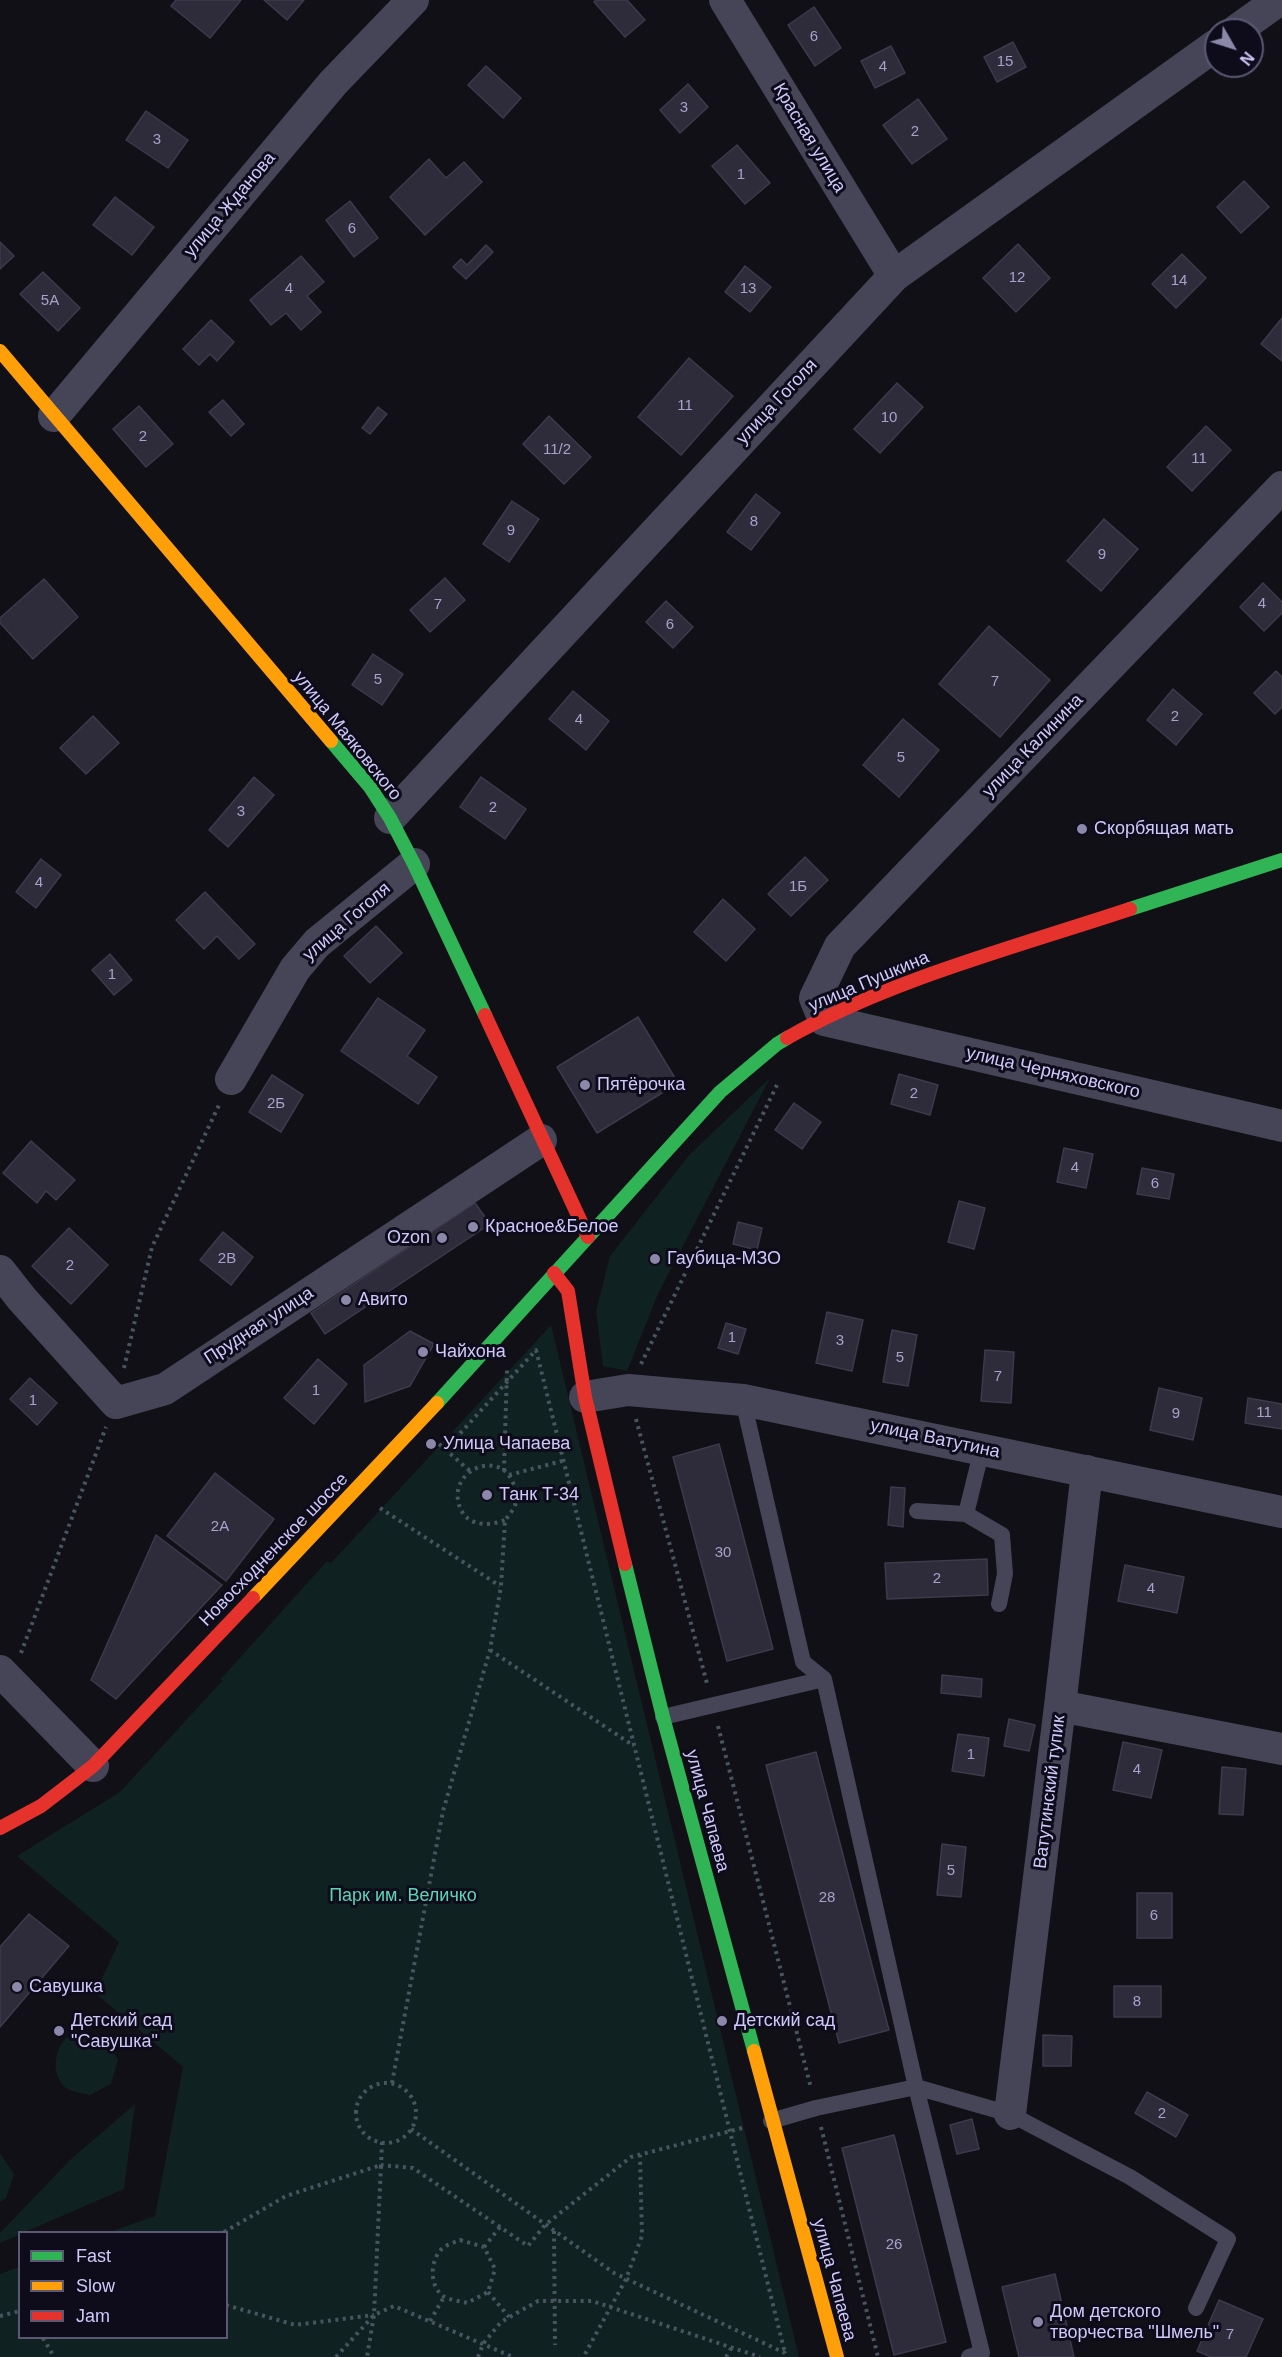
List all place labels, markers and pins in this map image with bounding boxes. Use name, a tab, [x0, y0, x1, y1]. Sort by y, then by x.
place label: Скорбящая мать	[1094, 818, 1234, 840]
marker: Скорбящая мать	[1075, 822, 1089, 836]
place label: Пятёрочка	[597, 1074, 685, 1096]
marker: Пятёрочка	[578, 1078, 592, 1092]
place label: Красное&Белое	[485, 1216, 618, 1238]
marker: Красное&Белое	[466, 1220, 480, 1234]
place label: Ozon	[387, 1227, 430, 1249]
marker: Ozon	[435, 1231, 449, 1245]
place label: Гаубица-МЗО	[667, 1248, 781, 1270]
marker: Гаубица-МЗО	[648, 1252, 662, 1266]
place label: Авито	[358, 1289, 408, 1311]
marker: Авито	[339, 1293, 353, 1307]
place label: Чайхона	[435, 1341, 506, 1363]
marker: Чайхона	[416, 1345, 430, 1359]
place label: Улица Чапаева	[443, 1433, 570, 1455]
marker: Улица Чапаева	[424, 1437, 438, 1451]
place label: Танк Т-34	[499, 1484, 579, 1506]
marker: Танк Т-34	[480, 1488, 494, 1502]
place label: Савушка	[29, 1976, 103, 1998]
marker: Савушка	[10, 1980, 24, 1994]
place label: Детский сад "Савушка"	[71, 2010, 172, 2052]
place label: Детский сад	[734, 2010, 835, 2032]
marker: Детский сад	[715, 2014, 729, 2028]
marker: Детский сад "Савушка"	[52, 2024, 66, 2038]
place label: Дом детского творчества "Шмель"	[1050, 2301, 1219, 2344]
marker: Дом детского творчества "Шмель"	[1031, 2315, 1045, 2329]

